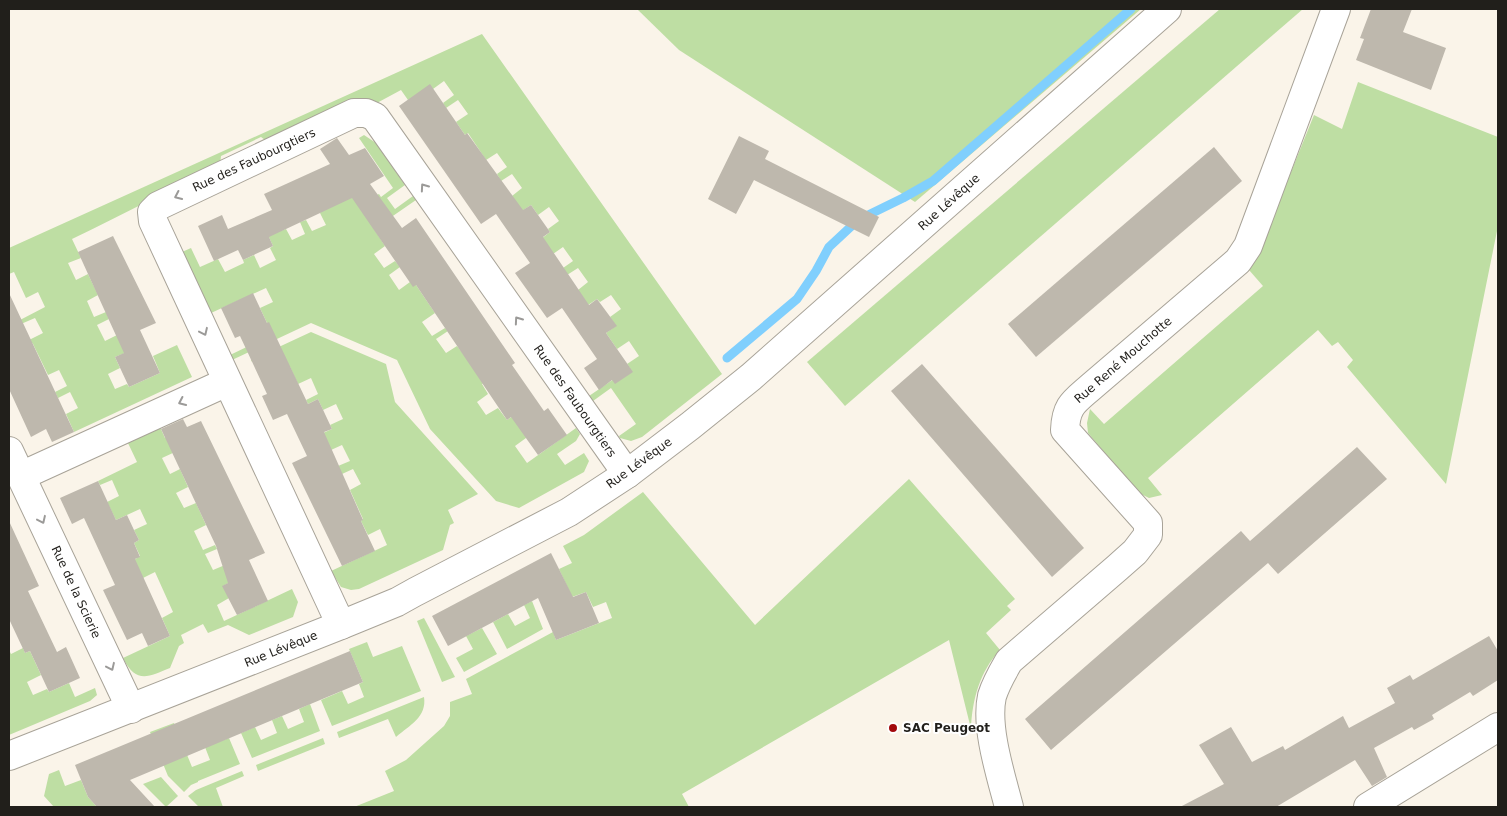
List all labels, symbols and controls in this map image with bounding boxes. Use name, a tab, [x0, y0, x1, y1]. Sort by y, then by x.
street label: Rue des Faubourgtiers	[190, 125, 318, 195]
street label: Rue Lévêque	[915, 171, 983, 233]
one-way arrow	[421, 183, 430, 193]
one-way arrow	[174, 190, 183, 201]
street label: Rue René Mouchotte	[1072, 314, 1174, 406]
one-way arrow	[515, 316, 524, 325]
one-way arrow	[198, 327, 208, 336]
street label: Rue des Faubourgtiers	[531, 342, 619, 460]
one-way arrow	[178, 396, 187, 406]
street label: Rue Lévêque	[604, 435, 674, 491]
one-way arrow	[36, 515, 46, 524]
street label: Rue de la Scierie	[48, 543, 104, 641]
street label: Rue Lévêque	[242, 628, 320, 670]
one-way arrow	[105, 662, 115, 671]
place label: SAC Peugeot	[903, 721, 990, 735]
marker: SAC Peugeot	[887, 722, 899, 734]

